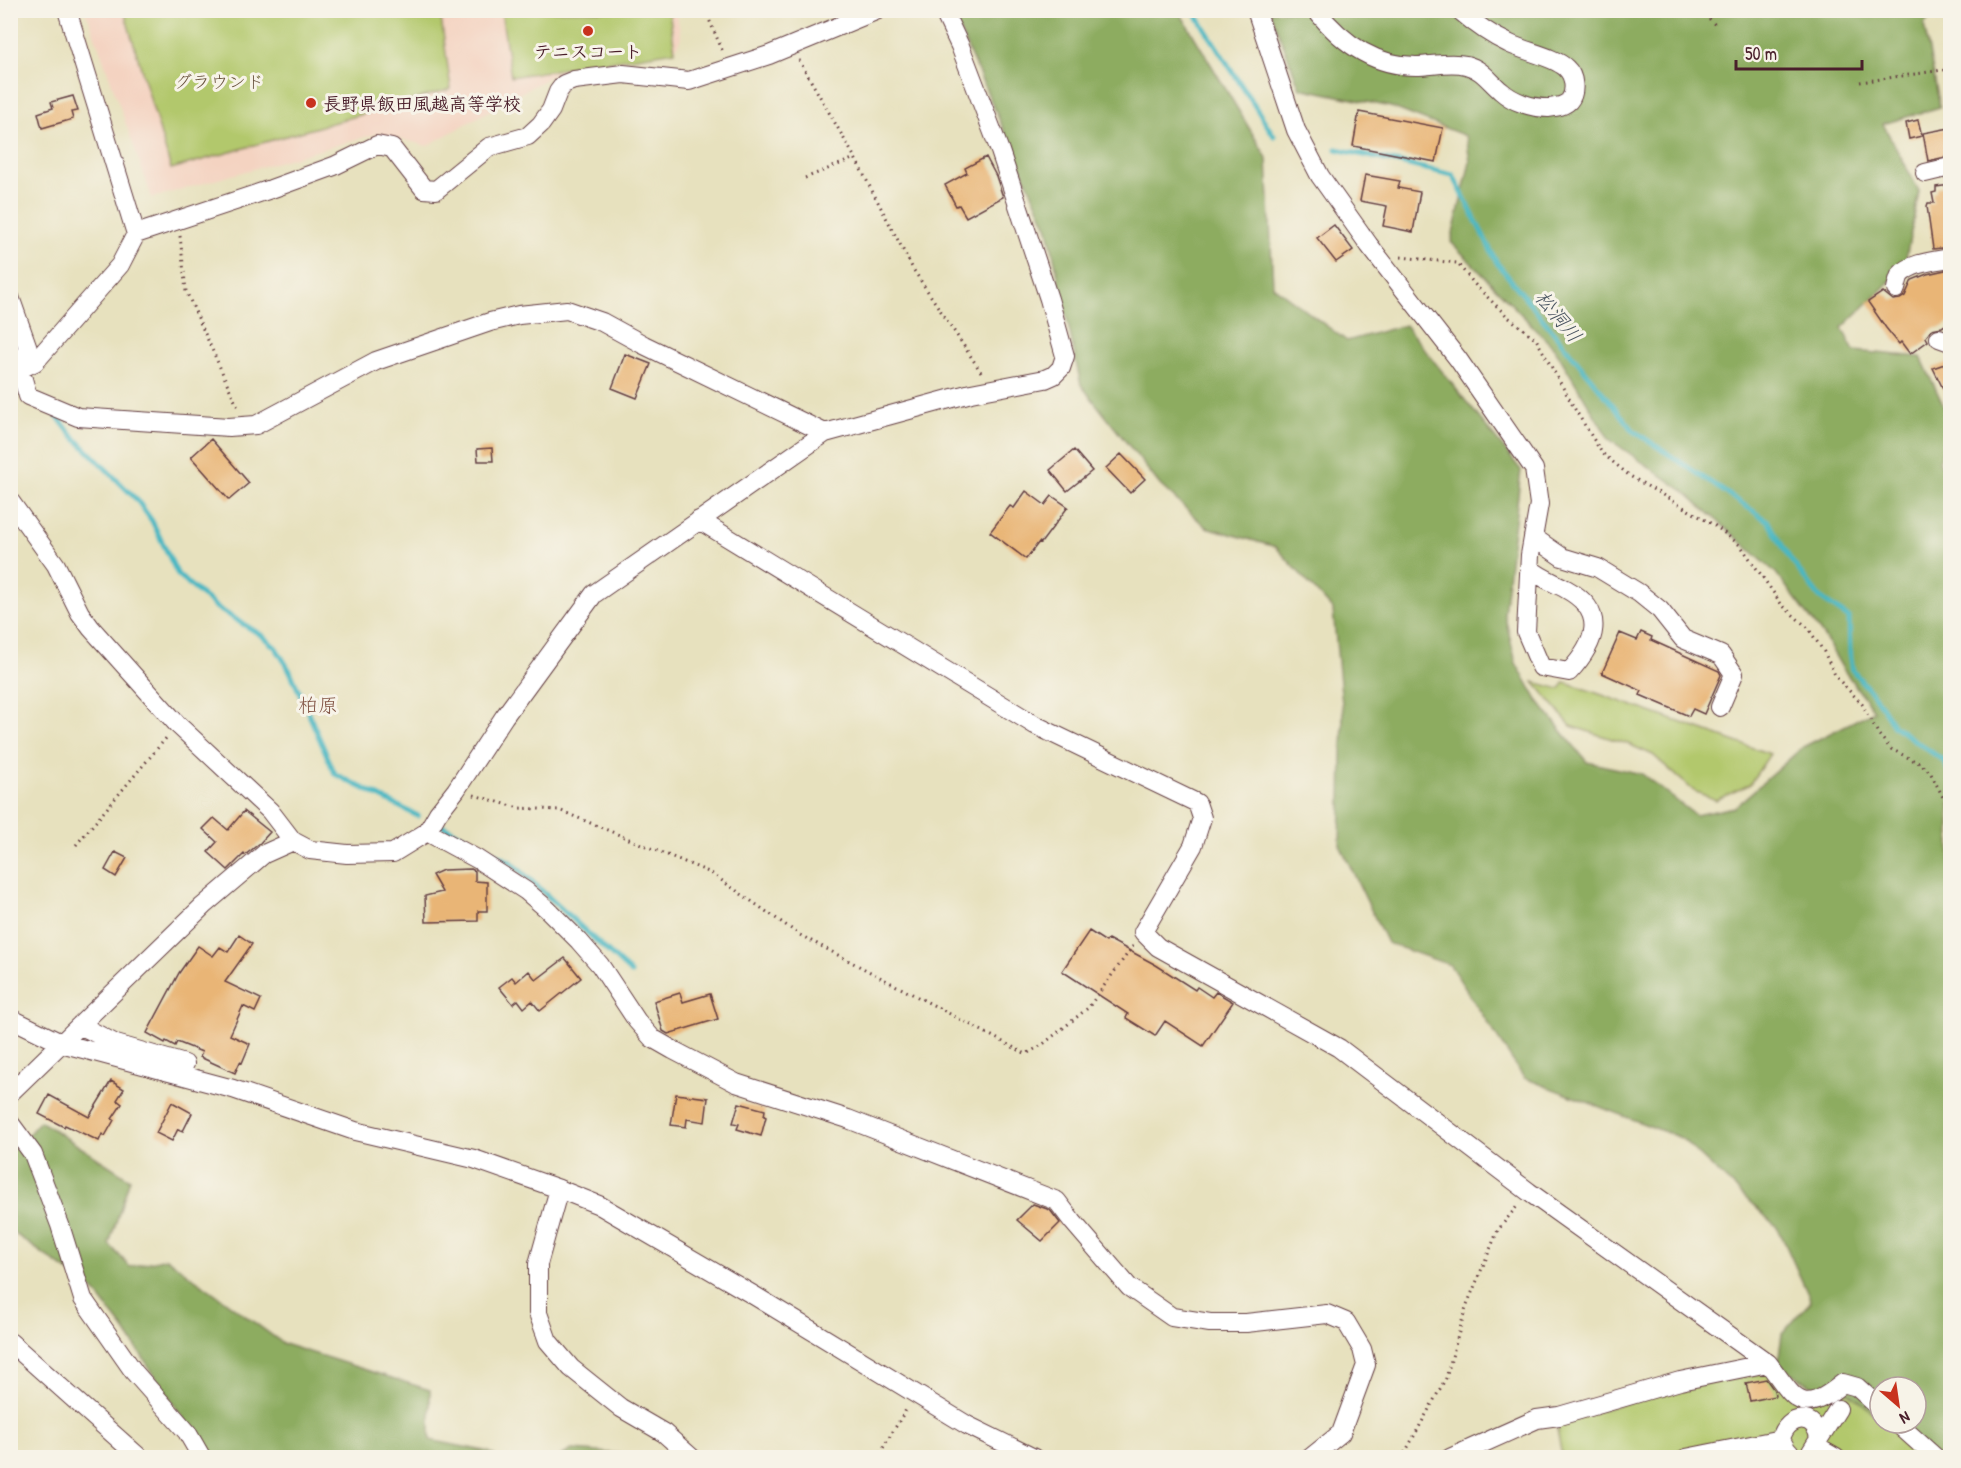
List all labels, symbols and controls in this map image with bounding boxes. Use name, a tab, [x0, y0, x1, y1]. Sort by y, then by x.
marker: テニスコート	[581, 24, 595, 38]
scale bar	[1736, 33, 1862, 71]
place label: テニスコート	[534, 39, 642, 64]
text: 50 m	[1745, 41, 1777, 66]
park label: グラウンド	[174, 69, 264, 94]
place label: 長野県飯田風越高等学校	[323, 91, 521, 116]
marker: 長野県飯田風越高等学校	[304, 96, 318, 110]
water label: 松洞川	[1530, 284, 1588, 348]
district label: 柏原	[298, 691, 338, 718]
north arrow	[1868, 1375, 1928, 1435]
text: N	[1896, 1406, 1914, 1430]

